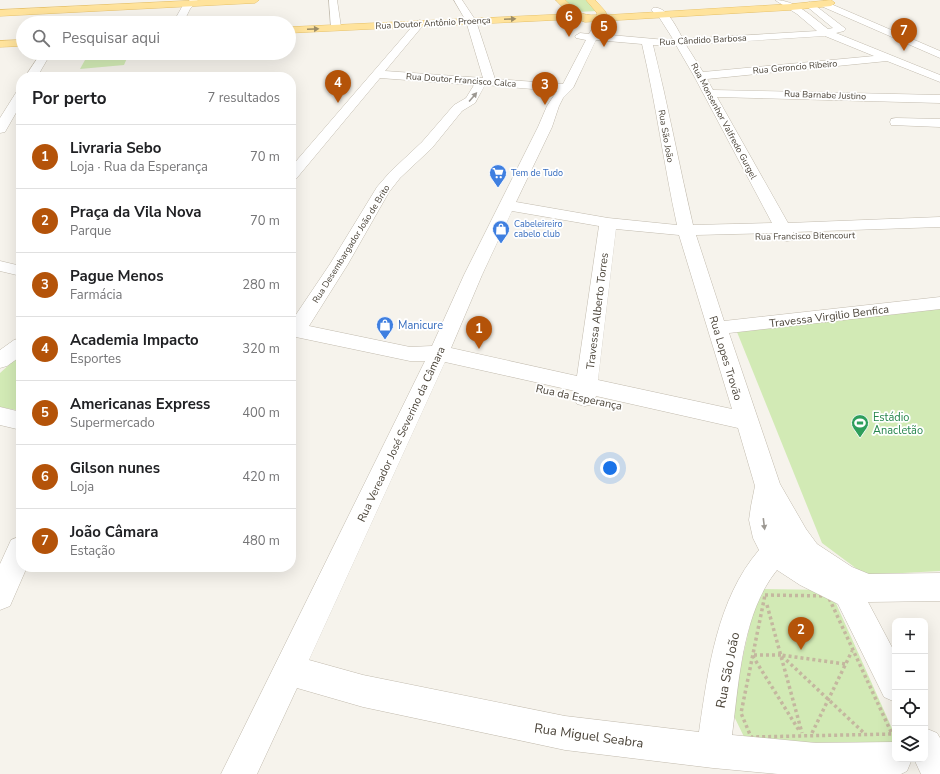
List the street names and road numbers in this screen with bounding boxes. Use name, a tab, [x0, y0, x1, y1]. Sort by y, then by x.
street label: Rua Doutor Antônio Proença	[375, 14, 491, 32]
street label: Rua Cândido Barbosa	[659, 32, 747, 48]
street label: Rua Geroncio Ribeiro	[752, 57, 838, 77]
street label: Rua Monsenhor Valfredo Gurgel	[688, 61, 760, 181]
street label: Rua Doutor Francisco Calca	[405, 70, 517, 90]
street label: Rua Barnabe Justino	[784, 88, 866, 102]
street label: Rua São João	[655, 109, 677, 163]
street label: Rua Desembargador João de Brito	[310, 183, 392, 305]
street label: Rua Francisco Bitencourt	[755, 229, 856, 243]
street label: Travessa Alberto Torres	[583, 252, 612, 370]
street label: Travessa Virgilio Benfica	[768, 302, 890, 331]
street label: Rua Lopes Trovão	[706, 314, 746, 402]
street label: Rua Vereador José Severino da Câmara	[354, 344, 449, 524]
street label: Rua da Esperança	[534, 381, 624, 414]
street label: Rua São João	[712, 631, 744, 710]
street label: Rua Miguel Seabra	[533, 719, 645, 753]

